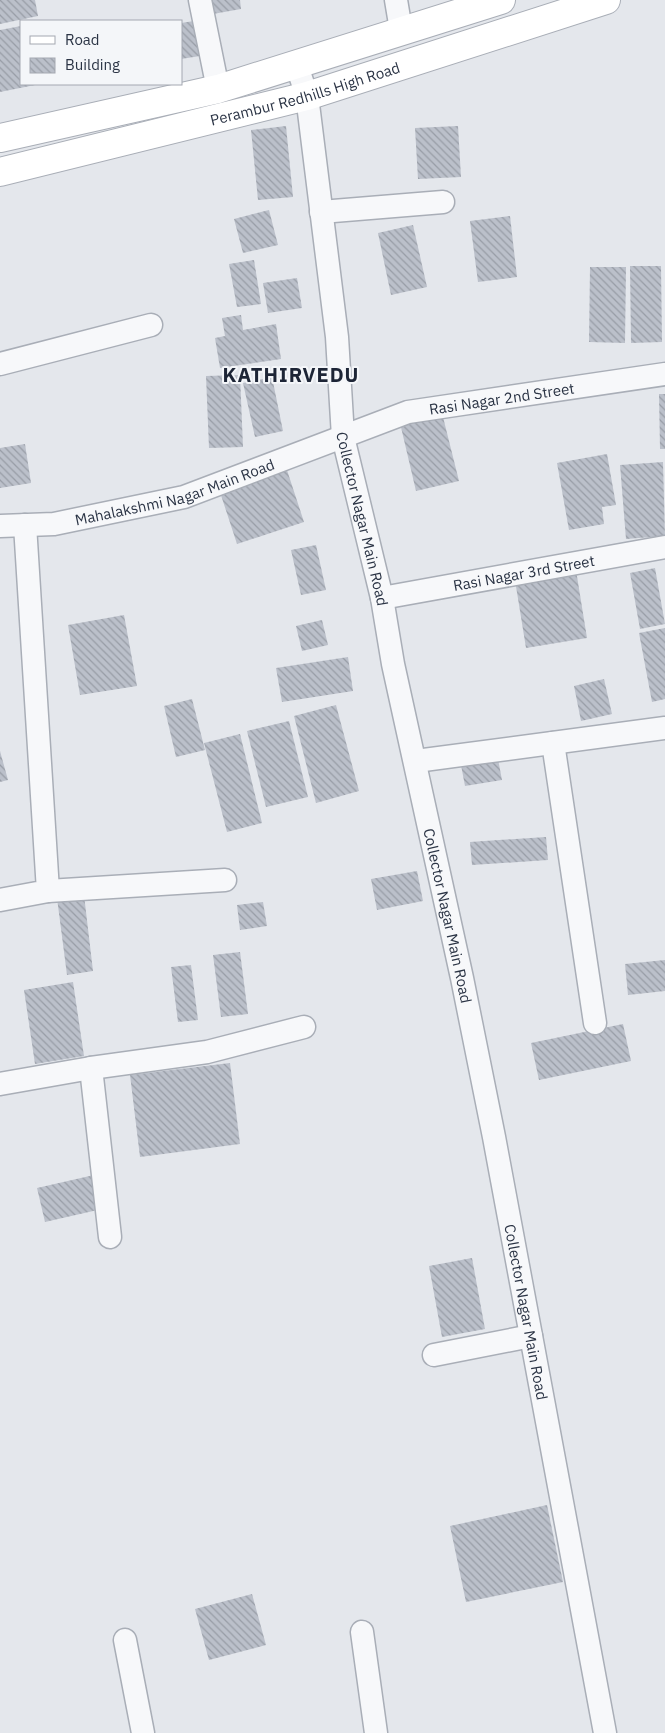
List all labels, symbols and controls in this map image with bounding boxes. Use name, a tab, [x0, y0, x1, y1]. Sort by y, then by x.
legend	[20, 20, 182, 85]
text: Road	[65, 30, 100, 49]
text: Building	[65, 55, 120, 74]
street label: Perambur Redhills High Road	[208, 57, 402, 129]
district label: KATHIRVEDU	[223, 361, 359, 388]
street label: Rasi Nagar 2nd Street	[428, 378, 576, 418]
street label: Collector Nagar Main Road	[333, 431, 393, 607]
street label: Mahalakshmi Nagar Main Road	[73, 454, 277, 529]
street label: Rasi Nagar 3rd Street	[451, 550, 596, 595]
street label: Collector Nagar Main Road	[420, 826, 476, 1005]
street label: Collector Nagar Main Road	[501, 1222, 552, 1401]

